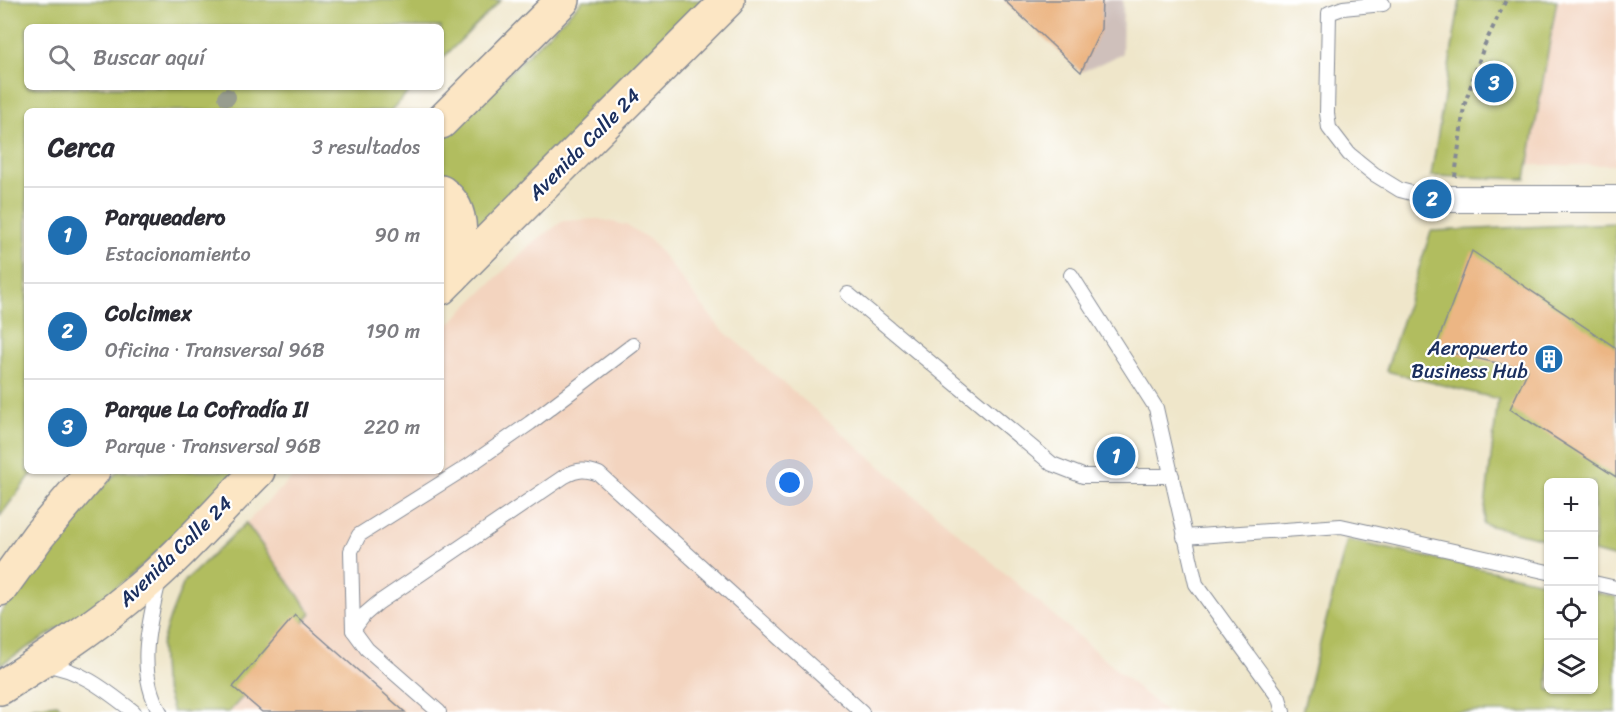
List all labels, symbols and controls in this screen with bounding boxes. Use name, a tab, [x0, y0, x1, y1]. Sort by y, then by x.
search box	[24, 24, 444, 90]
text: Buscar aquí	[93, 38, 205, 77]
icon: search	[45, 41, 78, 74]
pin: 3	[1474, 60, 1514, 106]
street label: Avenida Calle 24	[519, 80, 649, 210]
text: Cerca	[48, 124, 114, 170]
text: 3 resultados	[312, 130, 420, 165]
pin: 2	[1412, 176, 1452, 222]
text: Parqueadero	[105, 198, 225, 237]
text: 1	[63, 218, 72, 253]
text: 90 m	[375, 218, 420, 253]
text: Estacionamiento	[105, 237, 251, 272]
text: Colcimex	[105, 294, 192, 333]
text: 2	[62, 314, 73, 349]
text: 190 m	[366, 314, 420, 349]
place label: Aeropuerto Business Hub	[1411, 331, 1528, 389]
text: Oficina · Transversal 96B	[105, 333, 325, 368]
building icon: Aeropuerto Business Hub	[1533, 343, 1565, 375]
text: Parque La Cofradía II	[105, 390, 309, 429]
text: 3	[62, 410, 73, 445]
text: 220 m	[364, 410, 420, 445]
text: Parque · Transversal 96B	[105, 429, 321, 464]
pin: 1	[1096, 434, 1136, 478]
your location	[775, 468, 804, 497]
map controls	[1544, 478, 1598, 694]
button: +	[1544, 478, 1598, 532]
street label: Avenida Calle 24	[109, 487, 241, 616]
button: −	[1544, 532, 1598, 586]
button: locate	[1544, 586, 1598, 640]
button: layers	[1544, 640, 1598, 694]

